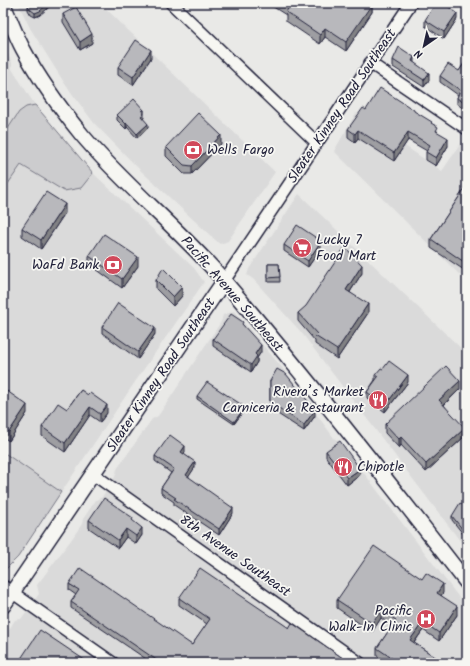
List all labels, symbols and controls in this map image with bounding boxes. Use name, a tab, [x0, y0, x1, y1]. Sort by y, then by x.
street label: Sleater Kinney Road Southeast	[282, 24, 402, 188]
north arrow	[404, 26, 444, 66]
text: N	[411, 44, 427, 63]
bank icon: Wells Fargo	[182, 139, 204, 161]
place label: Wells Fargo	[207, 139, 274, 161]
place label: Lucky 7 Food Mart	[316, 229, 377, 267]
street label: Pacific Avenue Southeast	[175, 231, 289, 357]
supermarket icon: Lucky 7 Food Mart	[291, 237, 313, 259]
place label: WaFd Bank	[32, 254, 99, 276]
bank icon: WaFd Bank	[102, 254, 124, 276]
street label: Sleater Kinney Road Southeast	[101, 293, 221, 457]
place label: Rivera’s Market Carniceria & Restaurant	[222, 381, 365, 419]
restaurant icon: Rivera’s Market Carniceria & Restaurant	[367, 389, 389, 411]
restaurant icon: Chipotle	[332, 456, 354, 478]
place label: Chipotle	[357, 456, 405, 478]
street label: 8th Avenue Southeast	[175, 509, 296, 603]
place label: Pacific Walk-In Clinic	[328, 600, 412, 638]
hospital icon: Pacific Walk-In Clinic	[415, 608, 437, 630]

